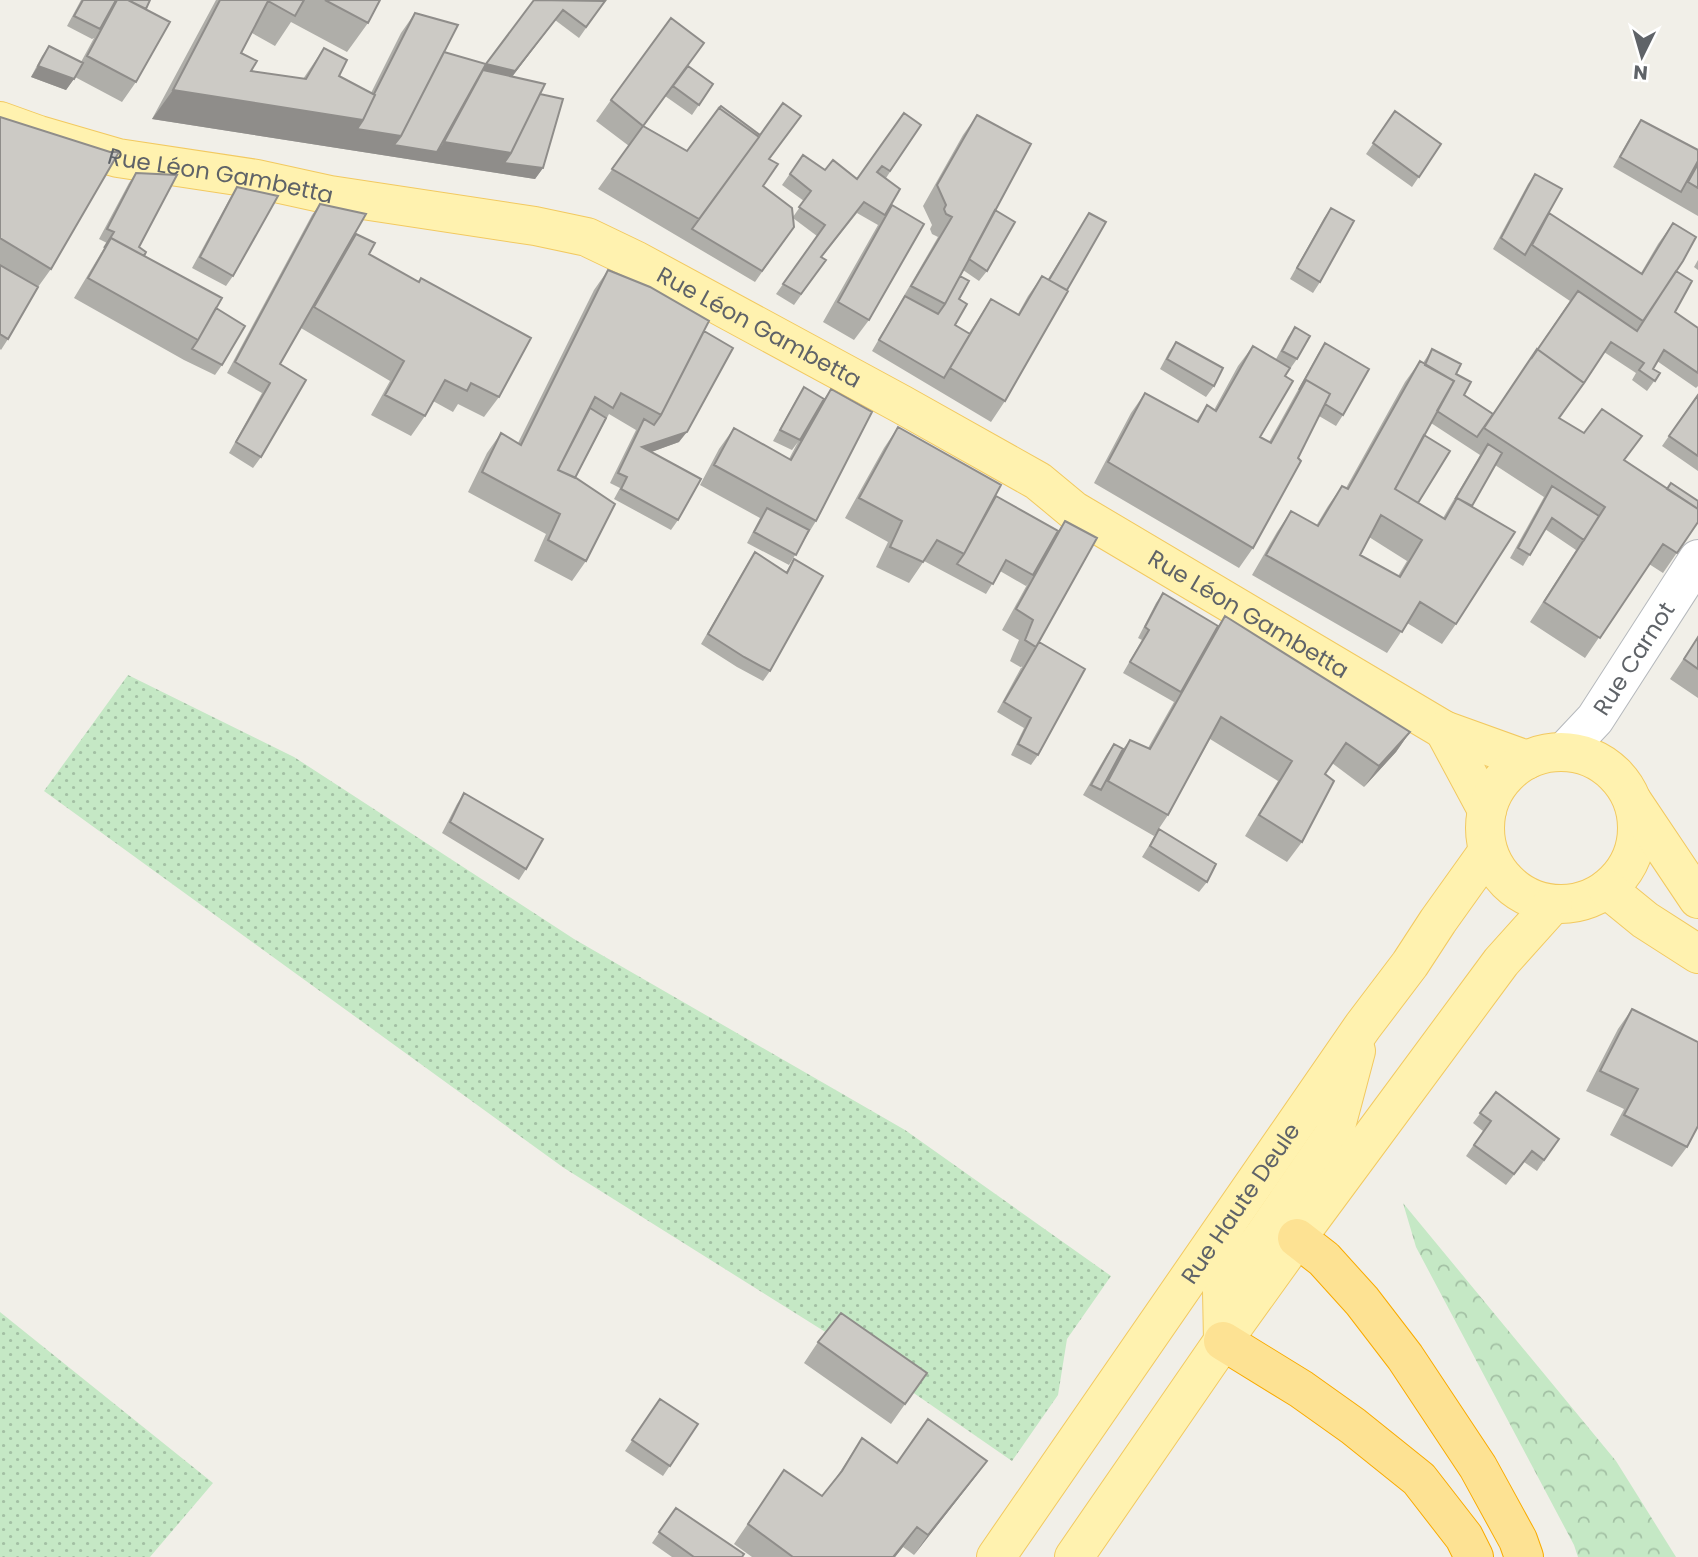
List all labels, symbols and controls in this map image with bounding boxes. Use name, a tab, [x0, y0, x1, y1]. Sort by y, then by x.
north arrow	[1607, 21, 1677, 91]
text: N	[1632, 58, 1649, 87]
street label: Rue Léon Gambetta	[104, 140, 336, 211]
street label: Rue Léon Gambetta	[651, 259, 867, 396]
street label: Rue Léon Gambetta	[1142, 542, 1355, 686]
street label: Rue Carnot	[1585, 596, 1682, 722]
street label: Rue Haute Deule	[1173, 1116, 1307, 1290]

